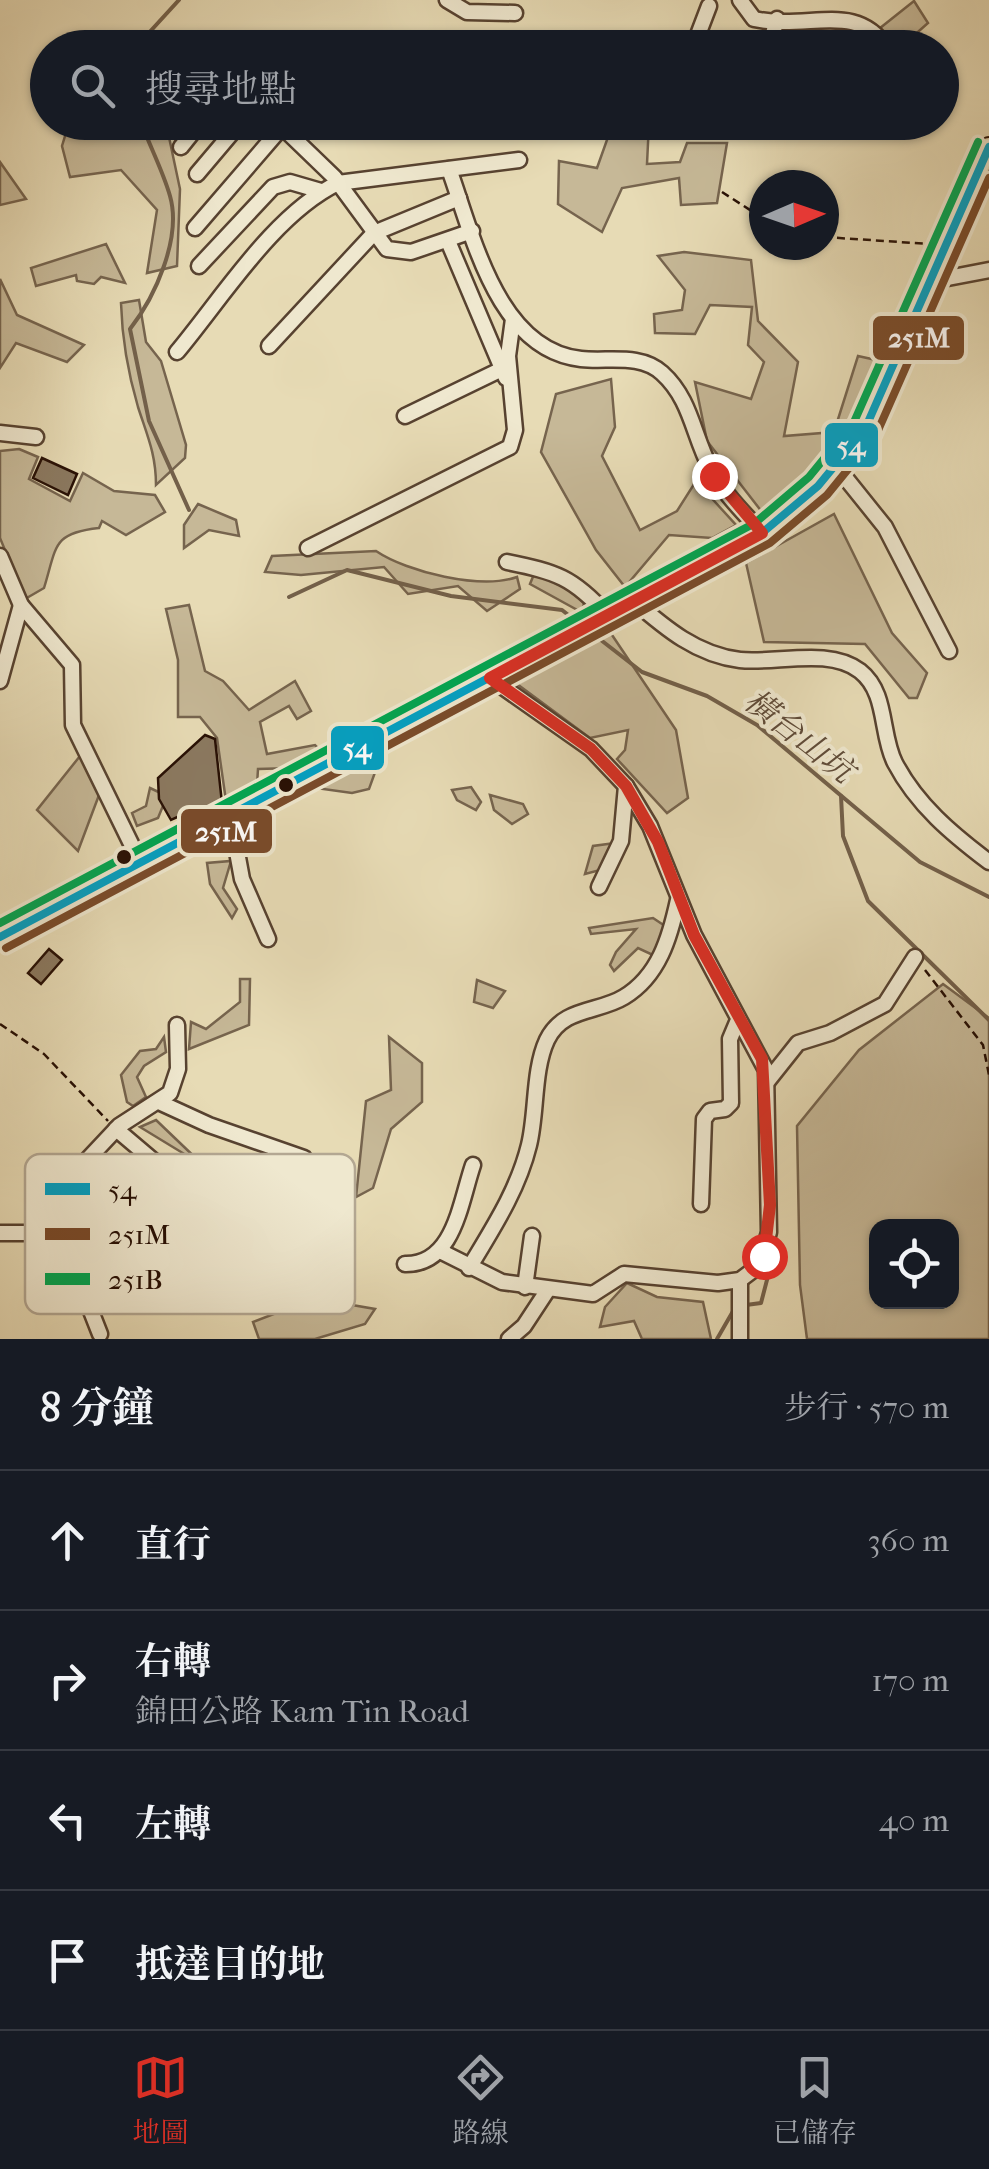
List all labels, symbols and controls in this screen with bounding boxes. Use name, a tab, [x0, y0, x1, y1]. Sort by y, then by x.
search box	[30, 30, 959, 140]
icon: search	[65, 58, 120, 113]
text: 搜尋地點	[145, 67, 297, 112]
north arrow	[749, 170, 839, 260]
line badge: 251M	[871, 314, 966, 362]
text: 251M	[888, 321, 950, 354]
line badge: 54	[823, 421, 880, 469]
text: 54	[837, 429, 867, 463]
route end	[692, 454, 738, 500]
water label: 橫台山坑	[737, 682, 865, 793]
line badge: 54	[329, 724, 386, 772]
text: 54	[343, 731, 373, 765]
unlabelled marker	[276, 775, 296, 795]
line badge: 251M	[179, 807, 274, 855]
text: 251M	[195, 815, 257, 848]
unlabelled marker	[114, 847, 134, 867]
legend	[25, 1154, 355, 1314]
text: 54	[108, 1173, 138, 1206]
text: 251M	[108, 1218, 170, 1251]
map controls	[869, 1219, 959, 1309]
button: locate	[869, 1219, 959, 1309]
route start	[742, 1234, 788, 1280]
text: 251B	[108, 1263, 163, 1296]
text: 8 分鐘	[40, 1384, 154, 1433]
text: 步行 · 570 m	[785, 1389, 949, 1426]
icon: ahead	[40, 1513, 95, 1568]
text: 直行	[135, 1522, 211, 1567]
text: 360 m	[867, 1522, 949, 1559]
text: 右轉	[135, 1639, 211, 1684]
icon: right	[40, 1653, 95, 1708]
text: 170 m	[871, 1662, 949, 1699]
text: 錦田公路 Kam Tin Road	[135, 1693, 469, 1730]
icon: left	[40, 1793, 95, 1848]
text: 左轉	[135, 1802, 211, 1847]
text: 40 m	[879, 1802, 949, 1839]
icon: arrive	[40, 1933, 95, 1988]
text: 抵達目的地	[135, 1942, 325, 1987]
tab: 地圖	[132, 2050, 188, 2150]
tab: 路線	[452, 2050, 509, 2150]
tab: 已儲存	[773, 2050, 857, 2150]

